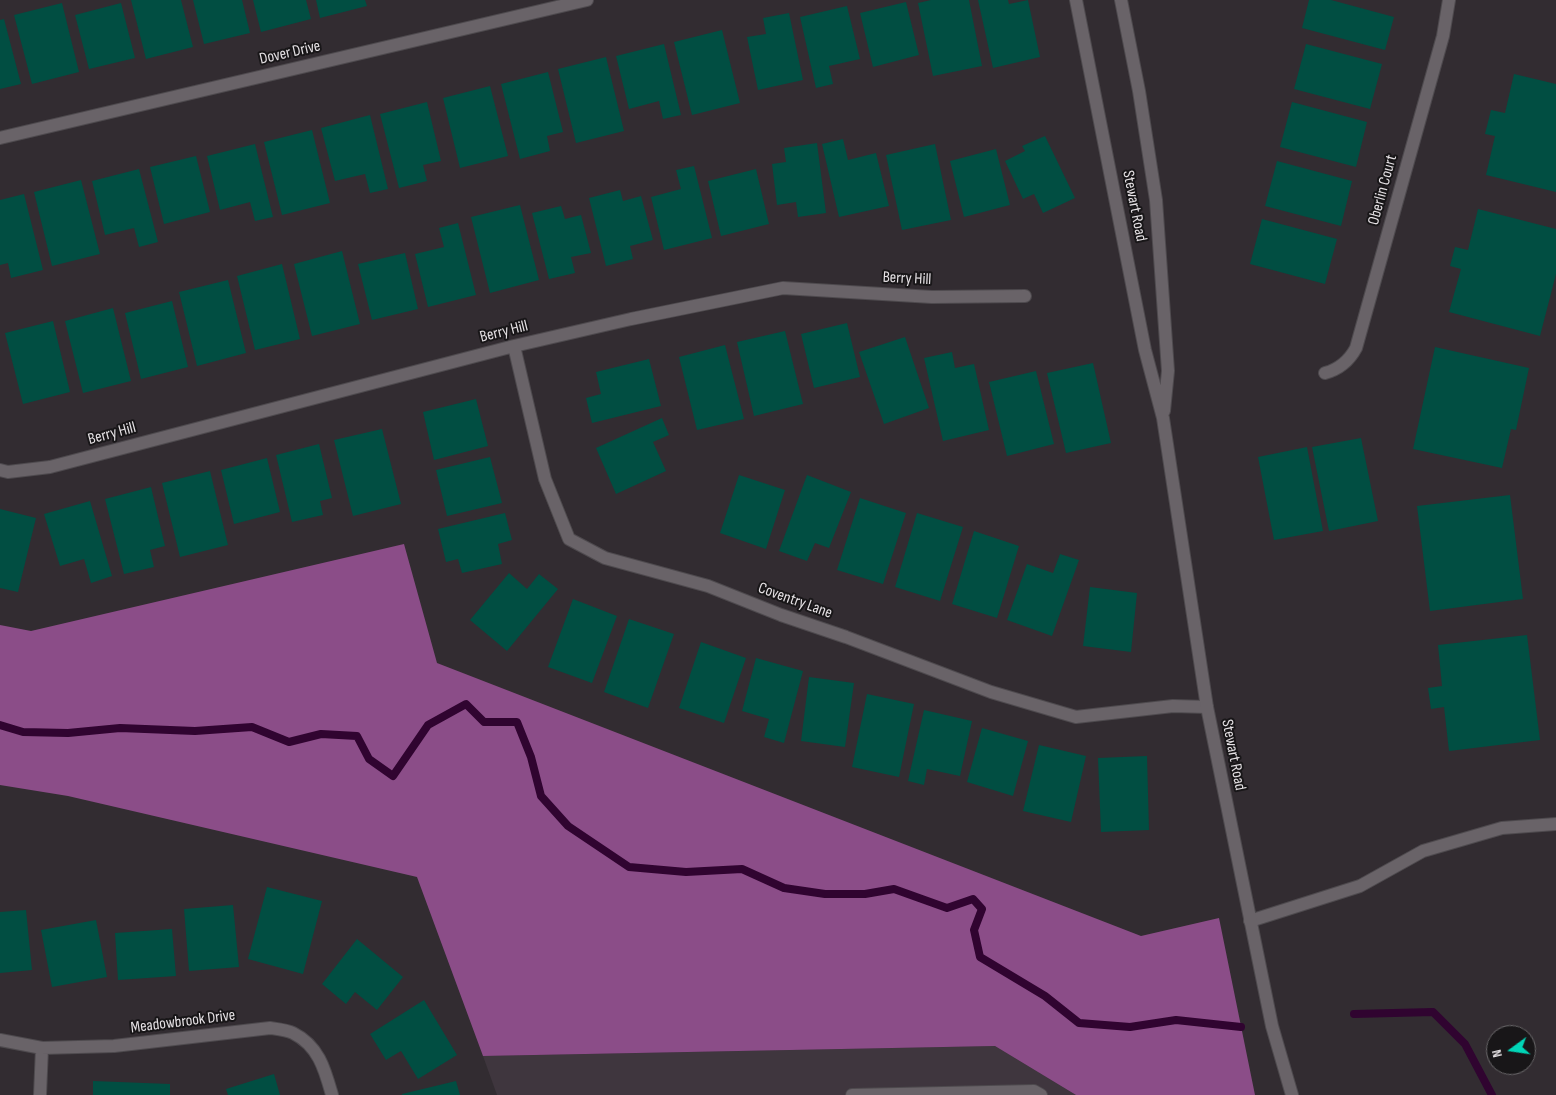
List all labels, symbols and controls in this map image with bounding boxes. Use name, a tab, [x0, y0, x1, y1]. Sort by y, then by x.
street label: Dover Drive	[258, 37, 322, 69]
street label: Oberlin Court	[1364, 153, 1402, 227]
street label: Stewart Road	[1118, 169, 1150, 243]
street label: Berry Hill	[882, 268, 932, 290]
street label: Berry Hill	[478, 317, 530, 347]
street label: Berry Hill	[86, 418, 138, 450]
street label: Coventry Lane	[755, 579, 835, 623]
street label: Stewart Road	[1217, 718, 1249, 792]
street label: Meadowbrook Drive	[130, 1006, 236, 1038]
north arrow	[1486, 1025, 1536, 1075]
text: N	[1488, 1048, 1506, 1059]

